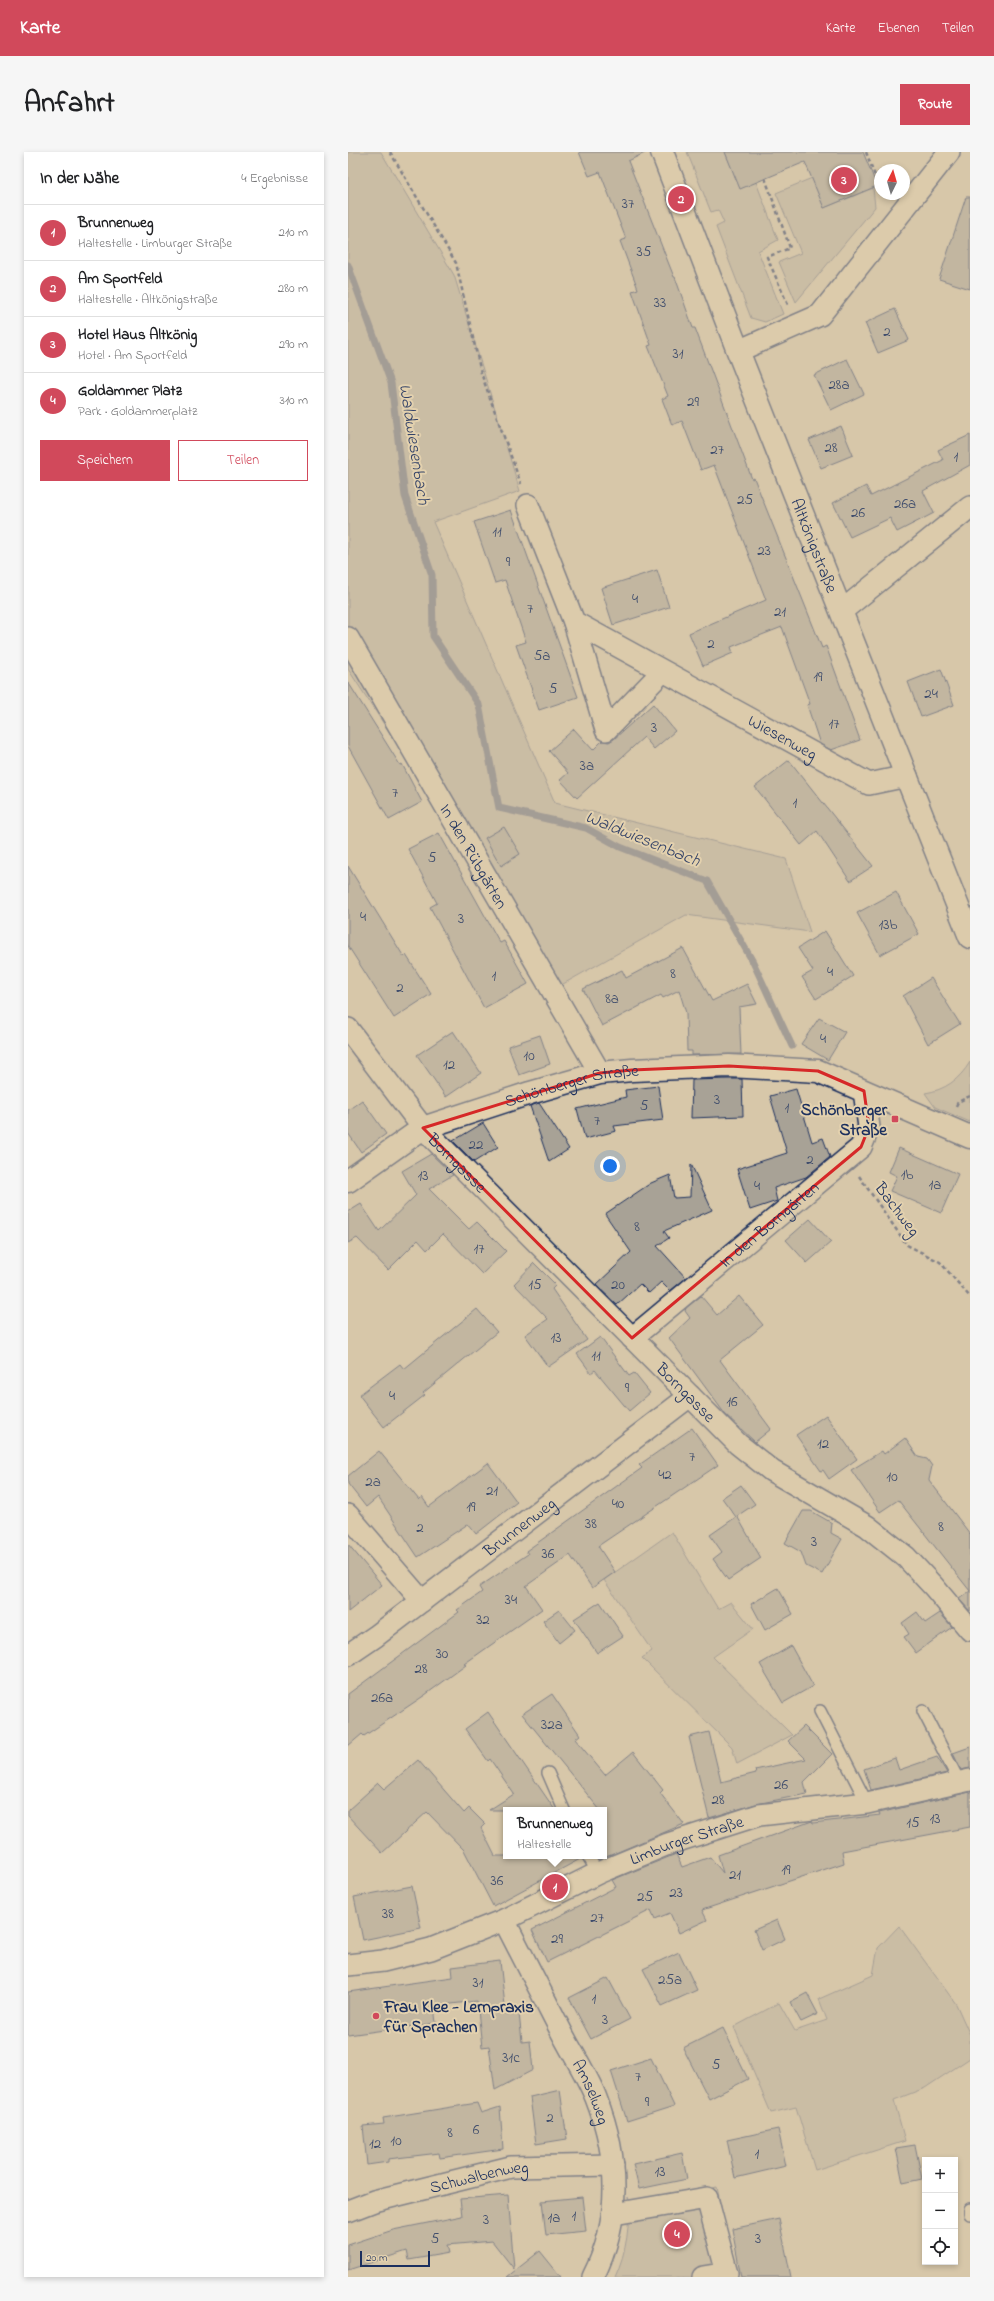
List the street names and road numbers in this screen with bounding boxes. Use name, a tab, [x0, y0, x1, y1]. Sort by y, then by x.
street label: Altkönigstraße	[784, 495, 844, 597]
street label: Wiesenweg	[743, 709, 821, 769]
street label: In den Rübgärten	[433, 800, 513, 914]
street label: Schönberger Straße	[501, 1059, 640, 1115]
street label: Borngasse	[420, 1127, 492, 1200]
street label: In den Borngärten	[714, 1176, 825, 1274]
street label: Bachweg	[866, 1177, 926, 1244]
street label: Borngasse	[649, 1357, 721, 1429]
street label: Brunnenweg	[478, 1492, 563, 1564]
street label: Limburger Straße	[626, 1810, 747, 1872]
street label: Amselweg	[565, 2055, 615, 2128]
street label: Schwalbenweg	[427, 2156, 529, 2201]

